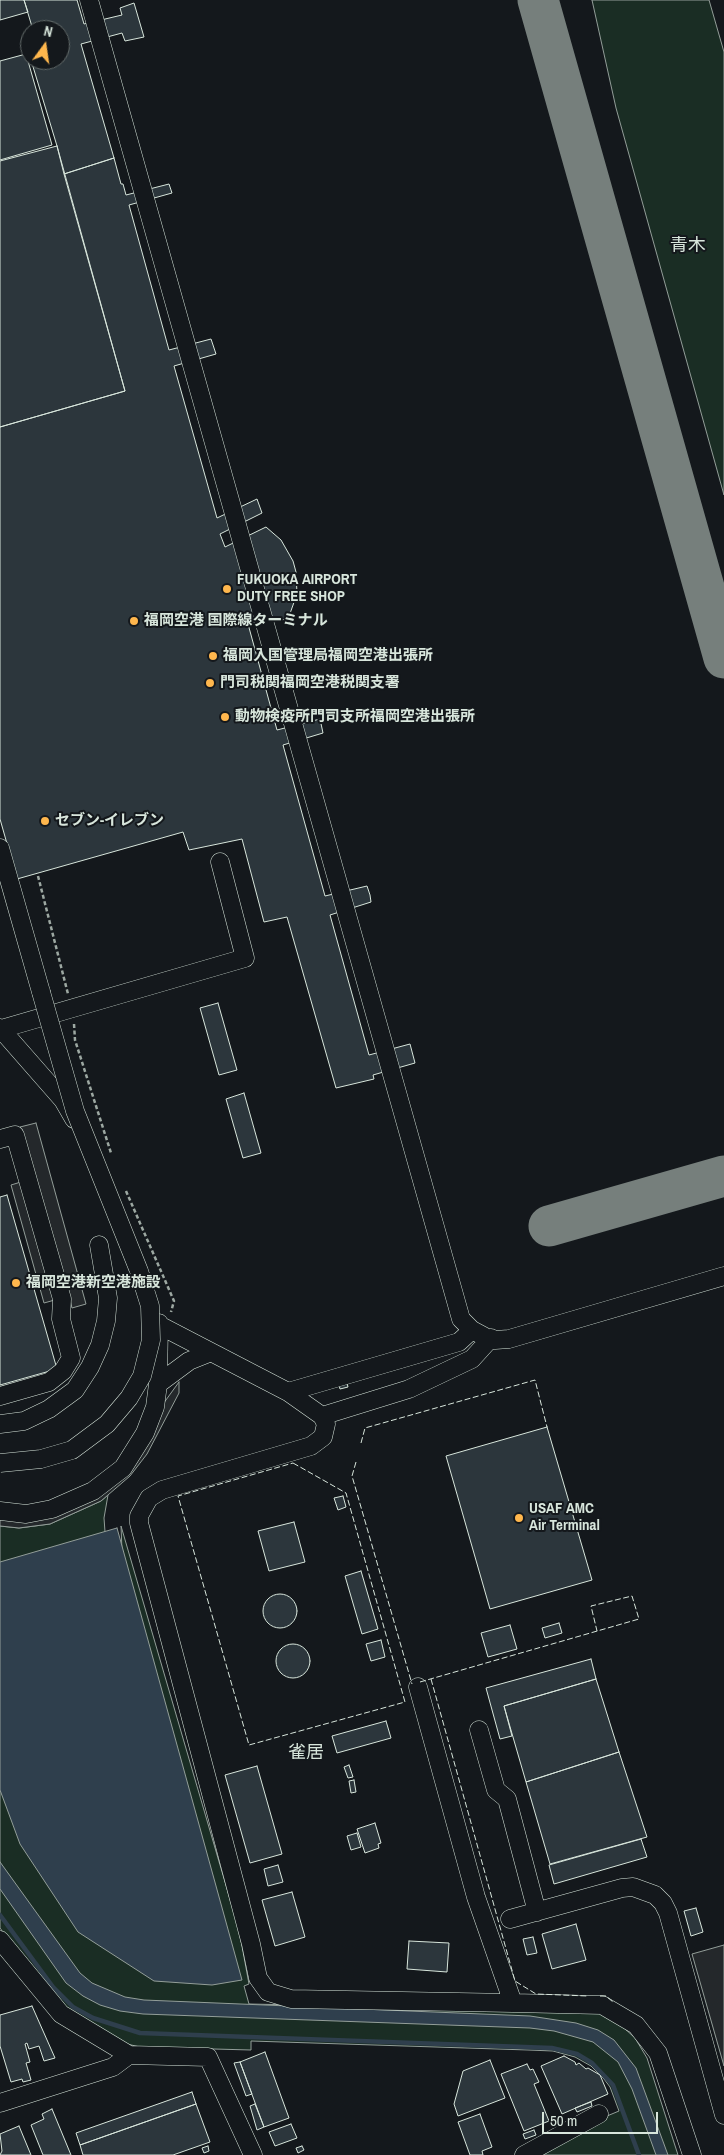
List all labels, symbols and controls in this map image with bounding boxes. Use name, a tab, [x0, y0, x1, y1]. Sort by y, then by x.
north arrow	[20, 20, 70, 70]
text: N	[42, 22, 55, 41]
district label: 青木	[670, 235, 706, 257]
place label: FUKUOKA AIRPORT DUTY FREE SHOP	[237, 571, 357, 606]
marker: FUKUOKA AIRPORT DUTY FREE SHOP	[221, 583, 233, 595]
place label: 福岡空港 国際線ターミナル	[144, 612, 327, 630]
marker: 福岡空港 国際線ターミナル	[128, 615, 140, 627]
place label: 福岡入国管理局福岡空港出張所	[223, 647, 433, 665]
marker: 福岡入国管理局福岡空港出張所	[207, 650, 219, 662]
place label: 門司税関福岡空港税関支署	[220, 674, 400, 692]
marker: 門司税関福岡空港税関支署	[204, 677, 216, 689]
place label: 動物検疫所門司支所福岡空港出張所	[235, 708, 475, 726]
marker: 動物検疫所門司支所福岡空港出張所	[219, 711, 231, 723]
place label: セブン-イレブン	[55, 812, 164, 830]
marker: セブン-イレブン	[39, 815, 51, 827]
place label: 福岡空港新空港施設	[26, 1274, 161, 1292]
marker: 福岡空港新空港施設	[10, 1277, 22, 1289]
place label: USAF AMC Air Terminal	[529, 1500, 600, 1535]
marker: USAF AMC Air Terminal	[513, 1512, 525, 1524]
district label: 雀居	[288, 1742, 324, 1764]
scale bar	[544, 2102, 660, 2134]
text: 50 m	[550, 2110, 577, 2131]

